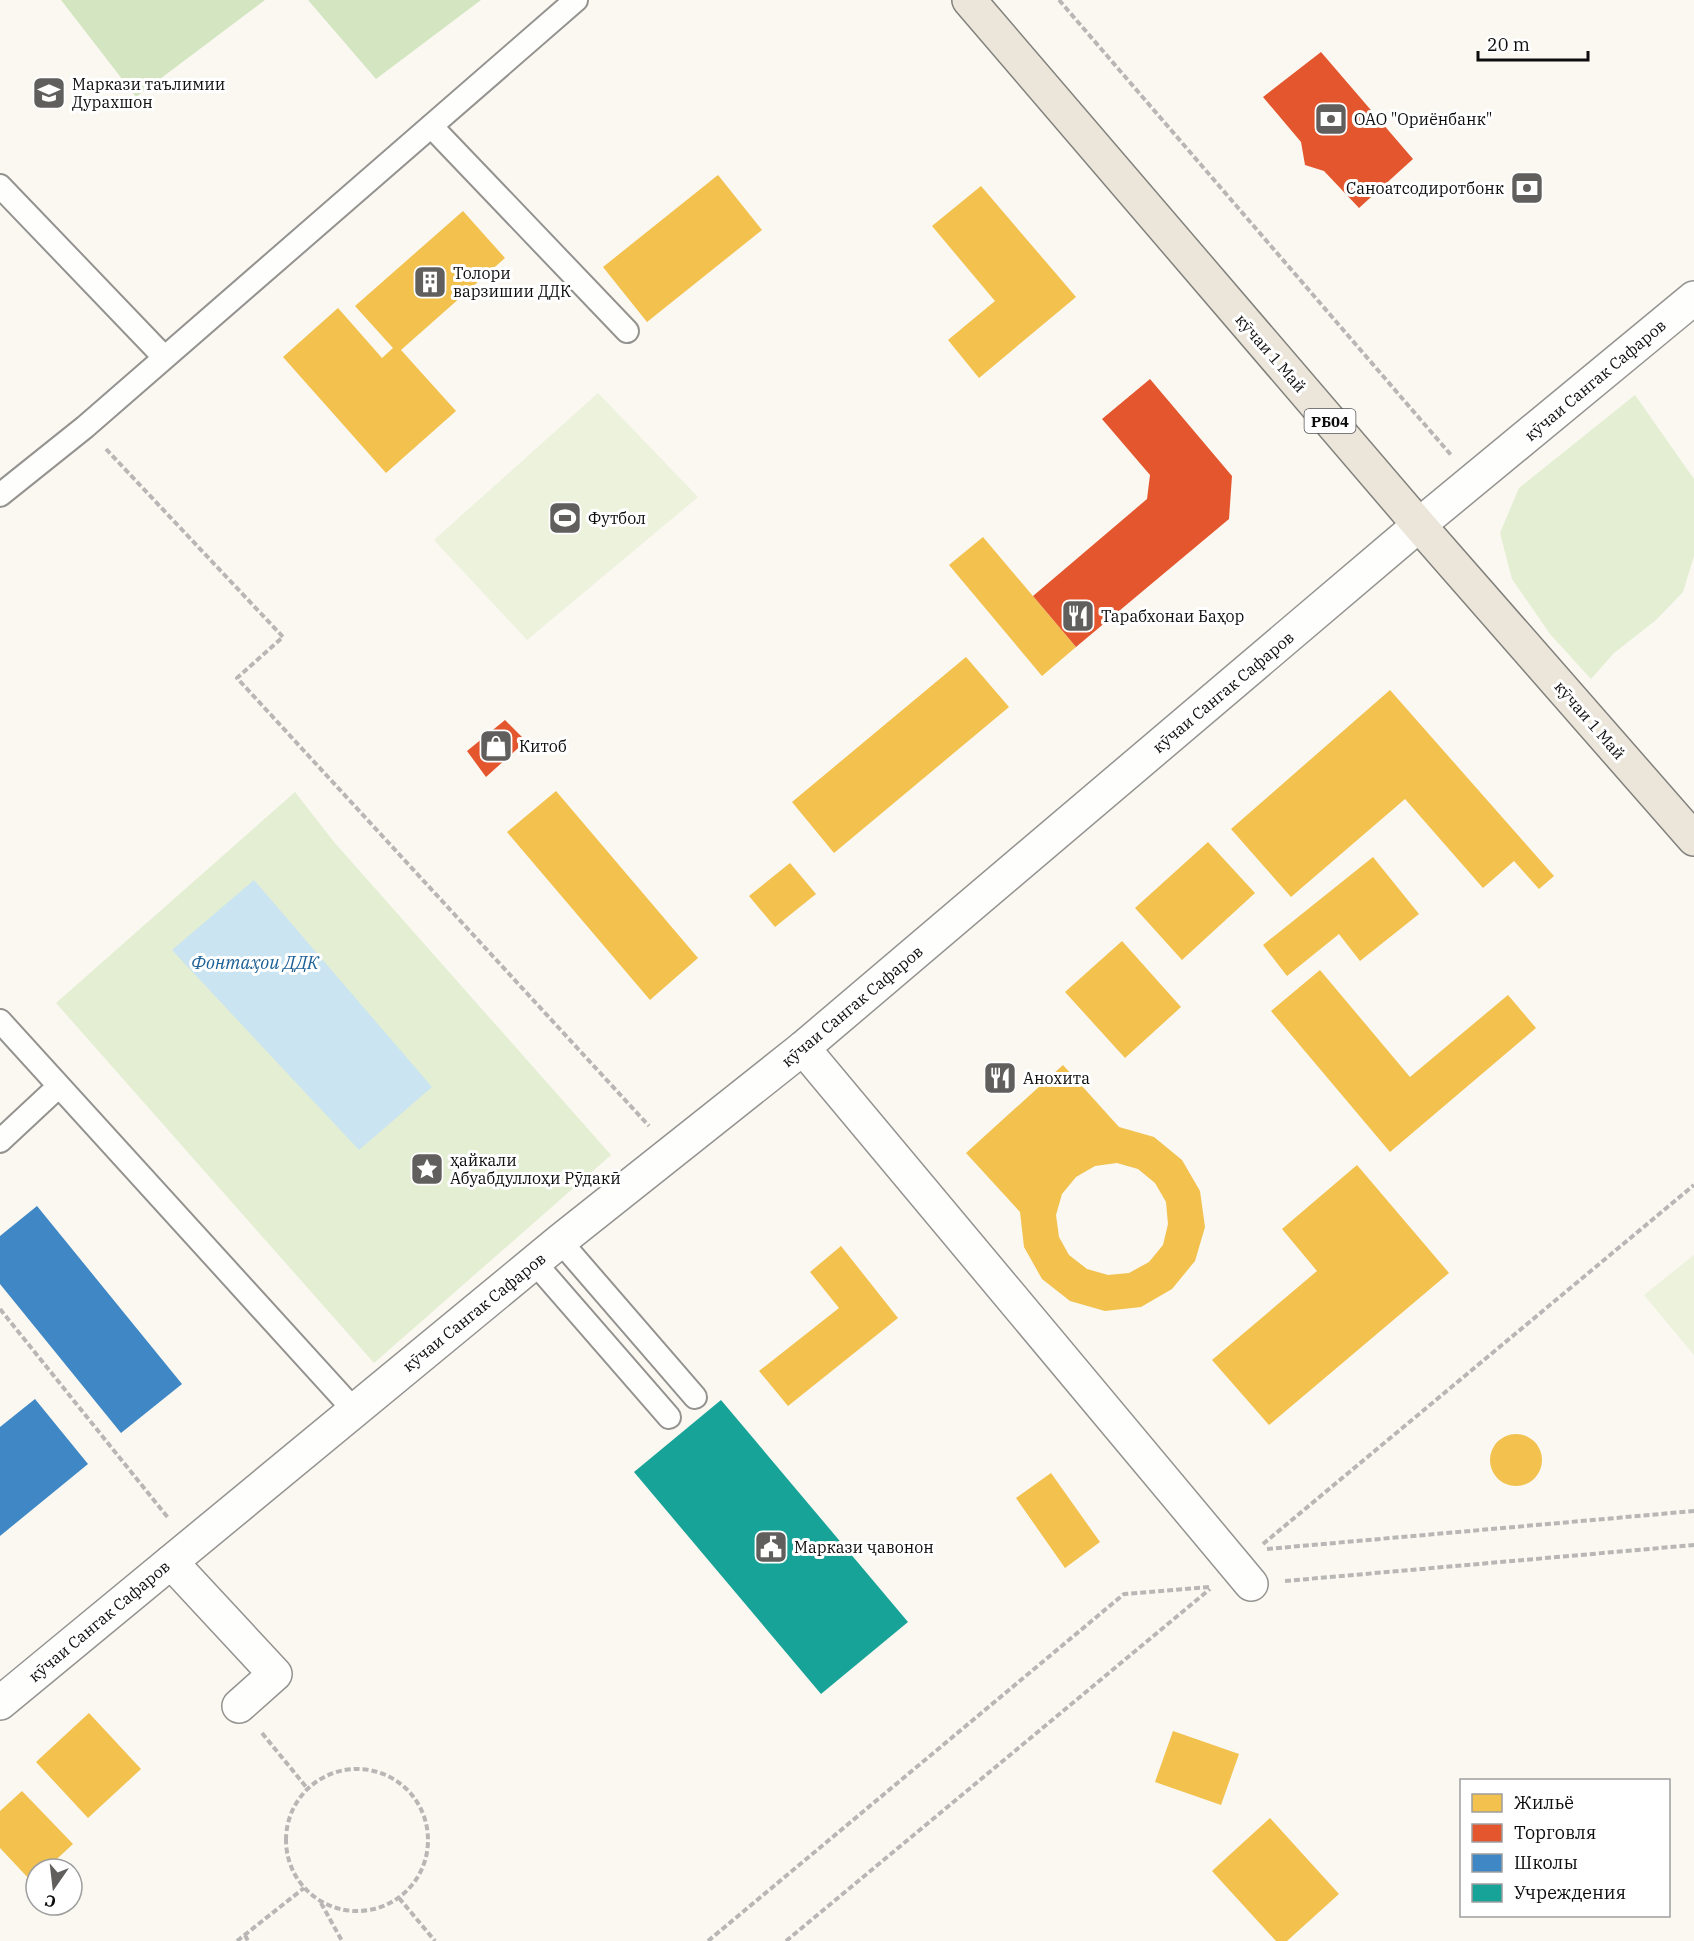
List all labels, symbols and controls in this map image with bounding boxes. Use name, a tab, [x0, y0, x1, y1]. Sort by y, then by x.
scale bar	[1478, 24, 1588, 62]
text: 20 m	[1487, 33, 1530, 56]
place label: Маркази таълимии Дурахшон	[72, 74, 225, 112]
school or university icon: Маркази таълимии Дурахшон	[31, 75, 67, 111]
bank icon: ОАО "Ориёнбанк"	[1313, 101, 1349, 137]
place label: ОАО "Ориёнбанк"	[1354, 109, 1492, 129]
bank icon: Саноатсодиротбонк	[1509, 170, 1545, 206]
place label: Саноатсодиротбонк	[1346, 178, 1505, 198]
place label: Толори варзишии ДДК	[453, 263, 571, 301]
building icon: Толори варзишии ДДК	[412, 264, 448, 300]
street label: кӯчаи 1 Май	[1231, 310, 1311, 396]
street label: кӯчаи Сангак Сафаров	[1520, 315, 1670, 445]
road number: РБ04	[1304, 409, 1356, 433]
sports icon: Футбол	[547, 500, 583, 536]
place label: Футбол	[588, 508, 646, 528]
restaurant icon: Тарабхонаи Баҳор	[1060, 598, 1096, 634]
place label: Тарабхонаи Баҳор	[1101, 606, 1244, 626]
street label: кӯчаи Сангак Сафаров	[1148, 627, 1298, 757]
street label: кӯчаи 1 Май	[1550, 677, 1630, 763]
shop icon: Китоб	[478, 728, 514, 764]
place label: Китоб	[519, 736, 567, 756]
street label: кӯчаи Сангак Сафаров	[777, 941, 927, 1071]
water label: Фонтаҳои ДДК	[191, 951, 320, 974]
restaurant icon: Анохита	[982, 1060, 1018, 1096]
place label: Анохита	[1023, 1068, 1090, 1088]
place label: ҳайкали Абуабдуллоҳи Рӯдакӣ	[450, 1150, 621, 1188]
place icon: ҳайкали Абуабдуллоҳи Рӯдакӣ	[409, 1151, 445, 1187]
street label: кӯчаи Сангак Сафаров	[398, 1248, 550, 1376]
public building icon: Маркази ҷавонон	[753, 1529, 789, 1565]
place label: Маркази ҷавонон	[794, 1537, 934, 1557]
street label: кӯчаи Сангак Сафаров	[24, 1556, 174, 1686]
legend	[1460, 1779, 1670, 1917]
text: Жильё	[1514, 1791, 1574, 1814]
text: Торговля	[1514, 1821, 1596, 1844]
text: Школы	[1514, 1851, 1578, 1874]
north arrow	[24, 1857, 84, 1917]
text: Учреждения	[1514, 1881, 1626, 1904]
text: С	[43, 1891, 58, 1913]

